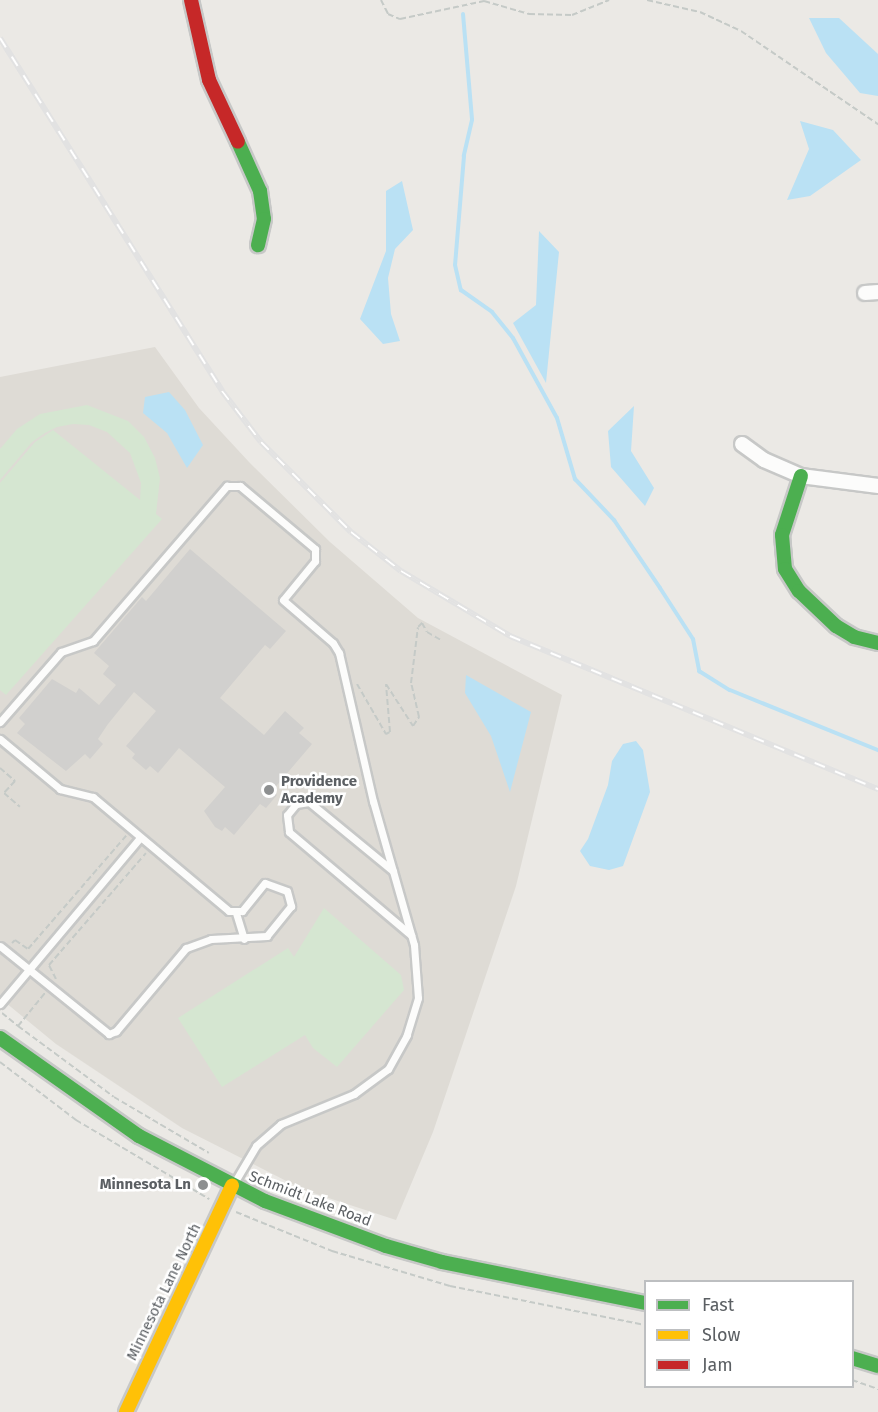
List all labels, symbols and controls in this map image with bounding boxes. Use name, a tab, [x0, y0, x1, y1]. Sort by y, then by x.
place label: Providence Academy	[281, 772, 357, 807]
marker: Providence Academy	[262, 783, 276, 797]
street label: Schmidt Lake Road	[246, 1167, 374, 1231]
place label: Minnesota Ln	[100, 1176, 191, 1194]
marker: Minnesota Ln	[196, 1178, 210, 1192]
street label: Minnesota Lane North	[123, 1221, 205, 1363]
legend	[644, 1280, 854, 1388]
text: Fast	[702, 1294, 734, 1316]
text: Slow	[702, 1324, 740, 1346]
text: Jam	[702, 1354, 733, 1376]

